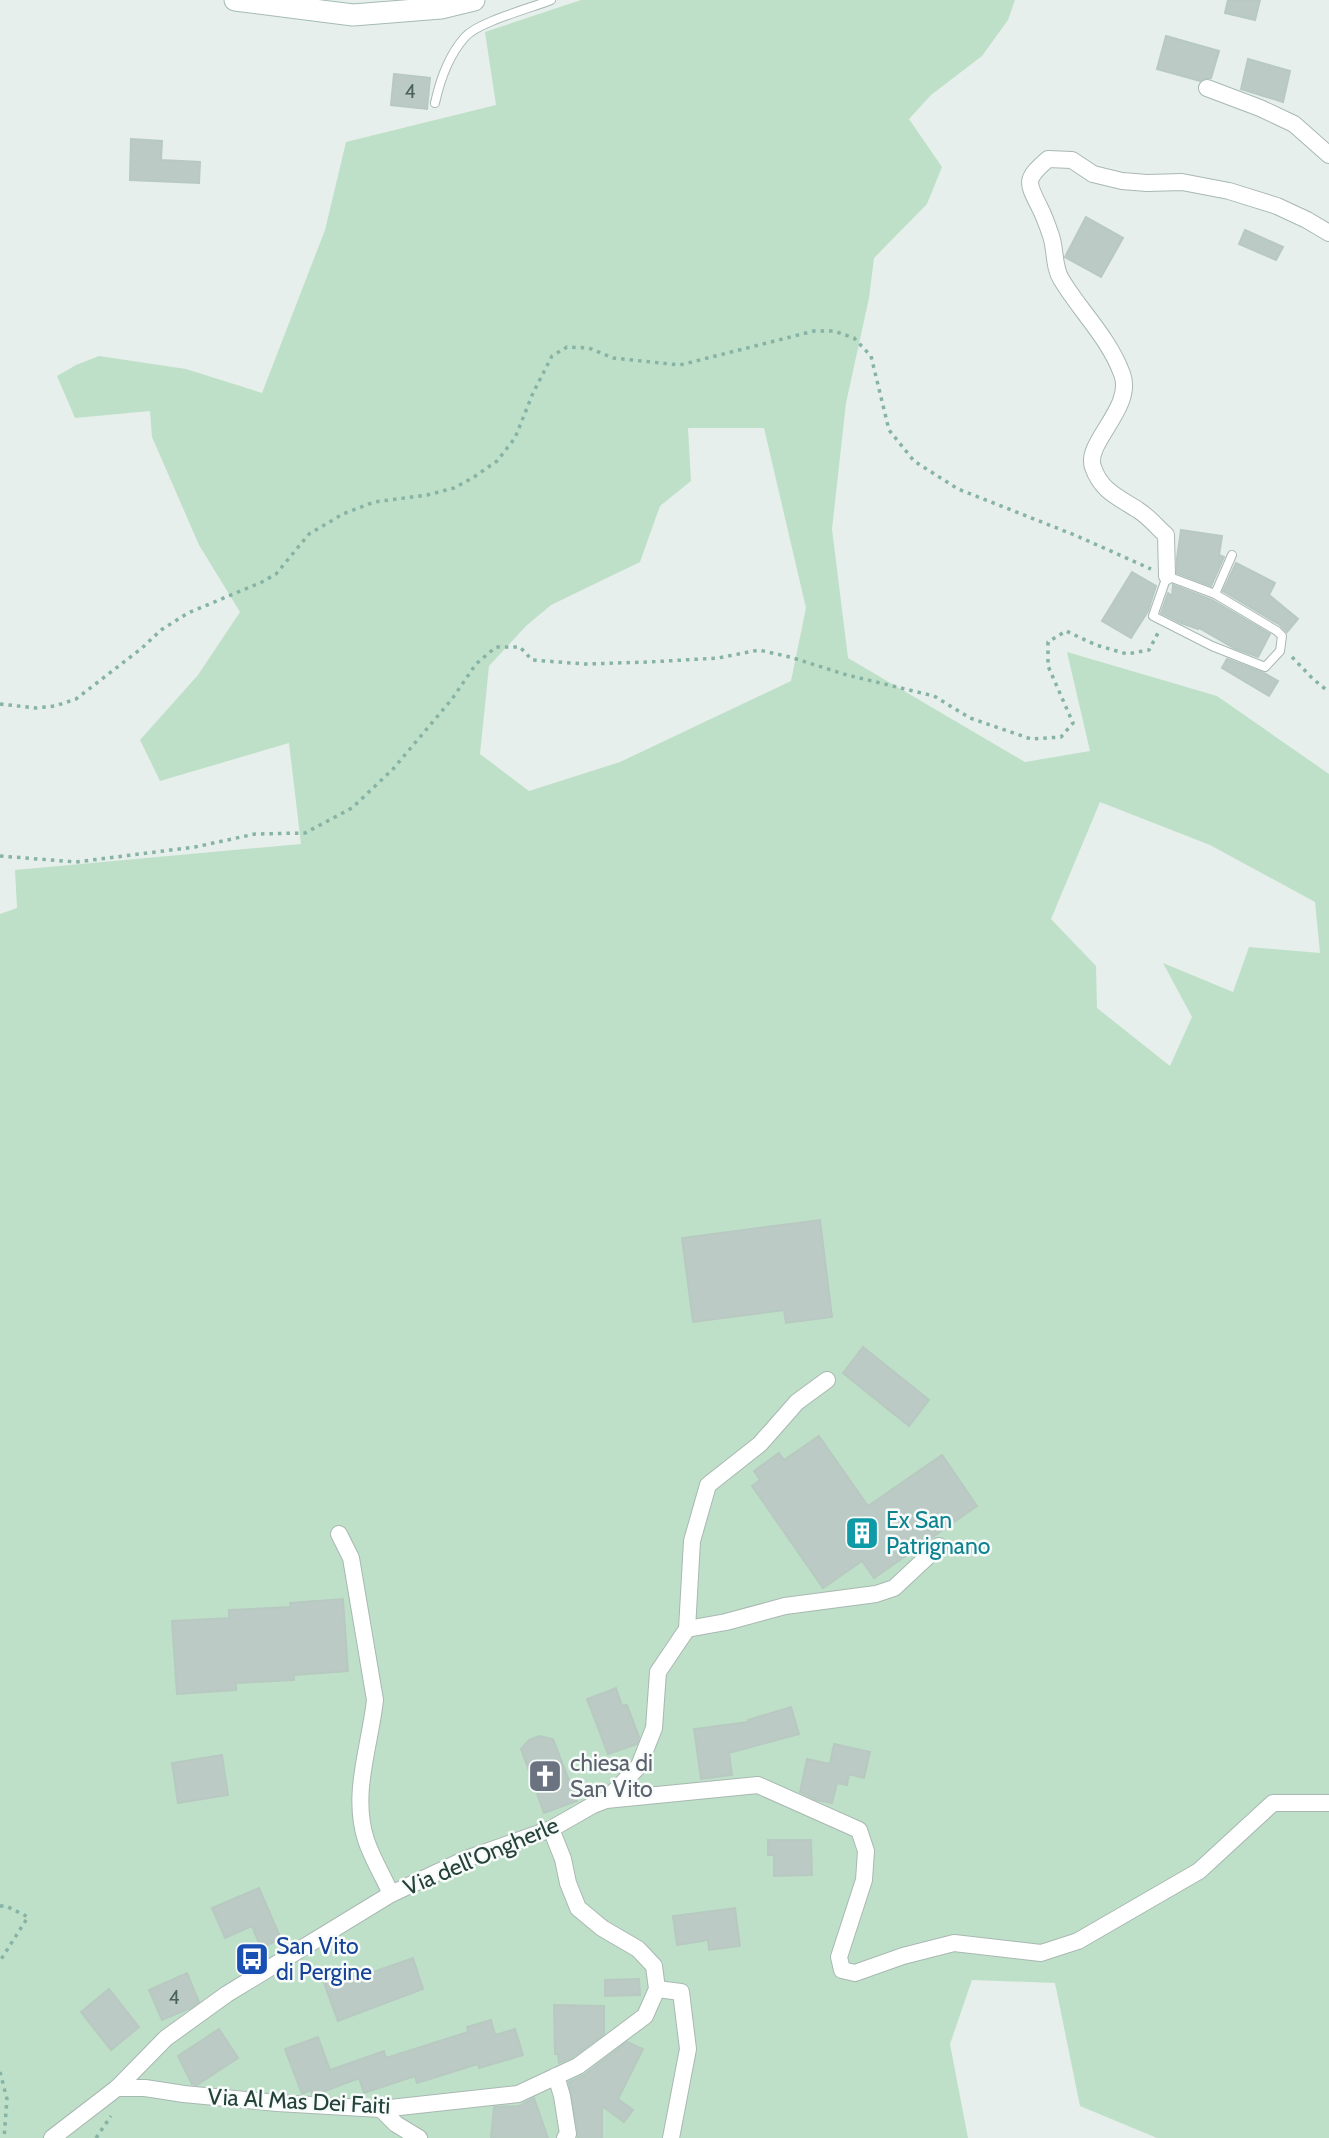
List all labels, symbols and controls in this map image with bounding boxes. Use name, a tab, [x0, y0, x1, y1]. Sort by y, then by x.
house number: 4	[405, 80, 416, 103]
place label: Ex San Patrignano	[886, 1506, 990, 1560]
building icon: Ex San Patrignano	[843, 1514, 881, 1552]
place label: chiesa di San Vito	[570, 1749, 653, 1803]
church icon: chiesa di San Vito	[526, 1757, 564, 1795]
street label: Via dell'Ongherle	[399, 1811, 563, 1901]
place label: San Vito di Pergine	[276, 1932, 372, 1986]
bus stop icon: San Vito di Pergine	[233, 1940, 271, 1978]
house number: 4	[169, 1986, 180, 2009]
street label: Via Al Mas Dei Faiti	[207, 2082, 391, 2120]

